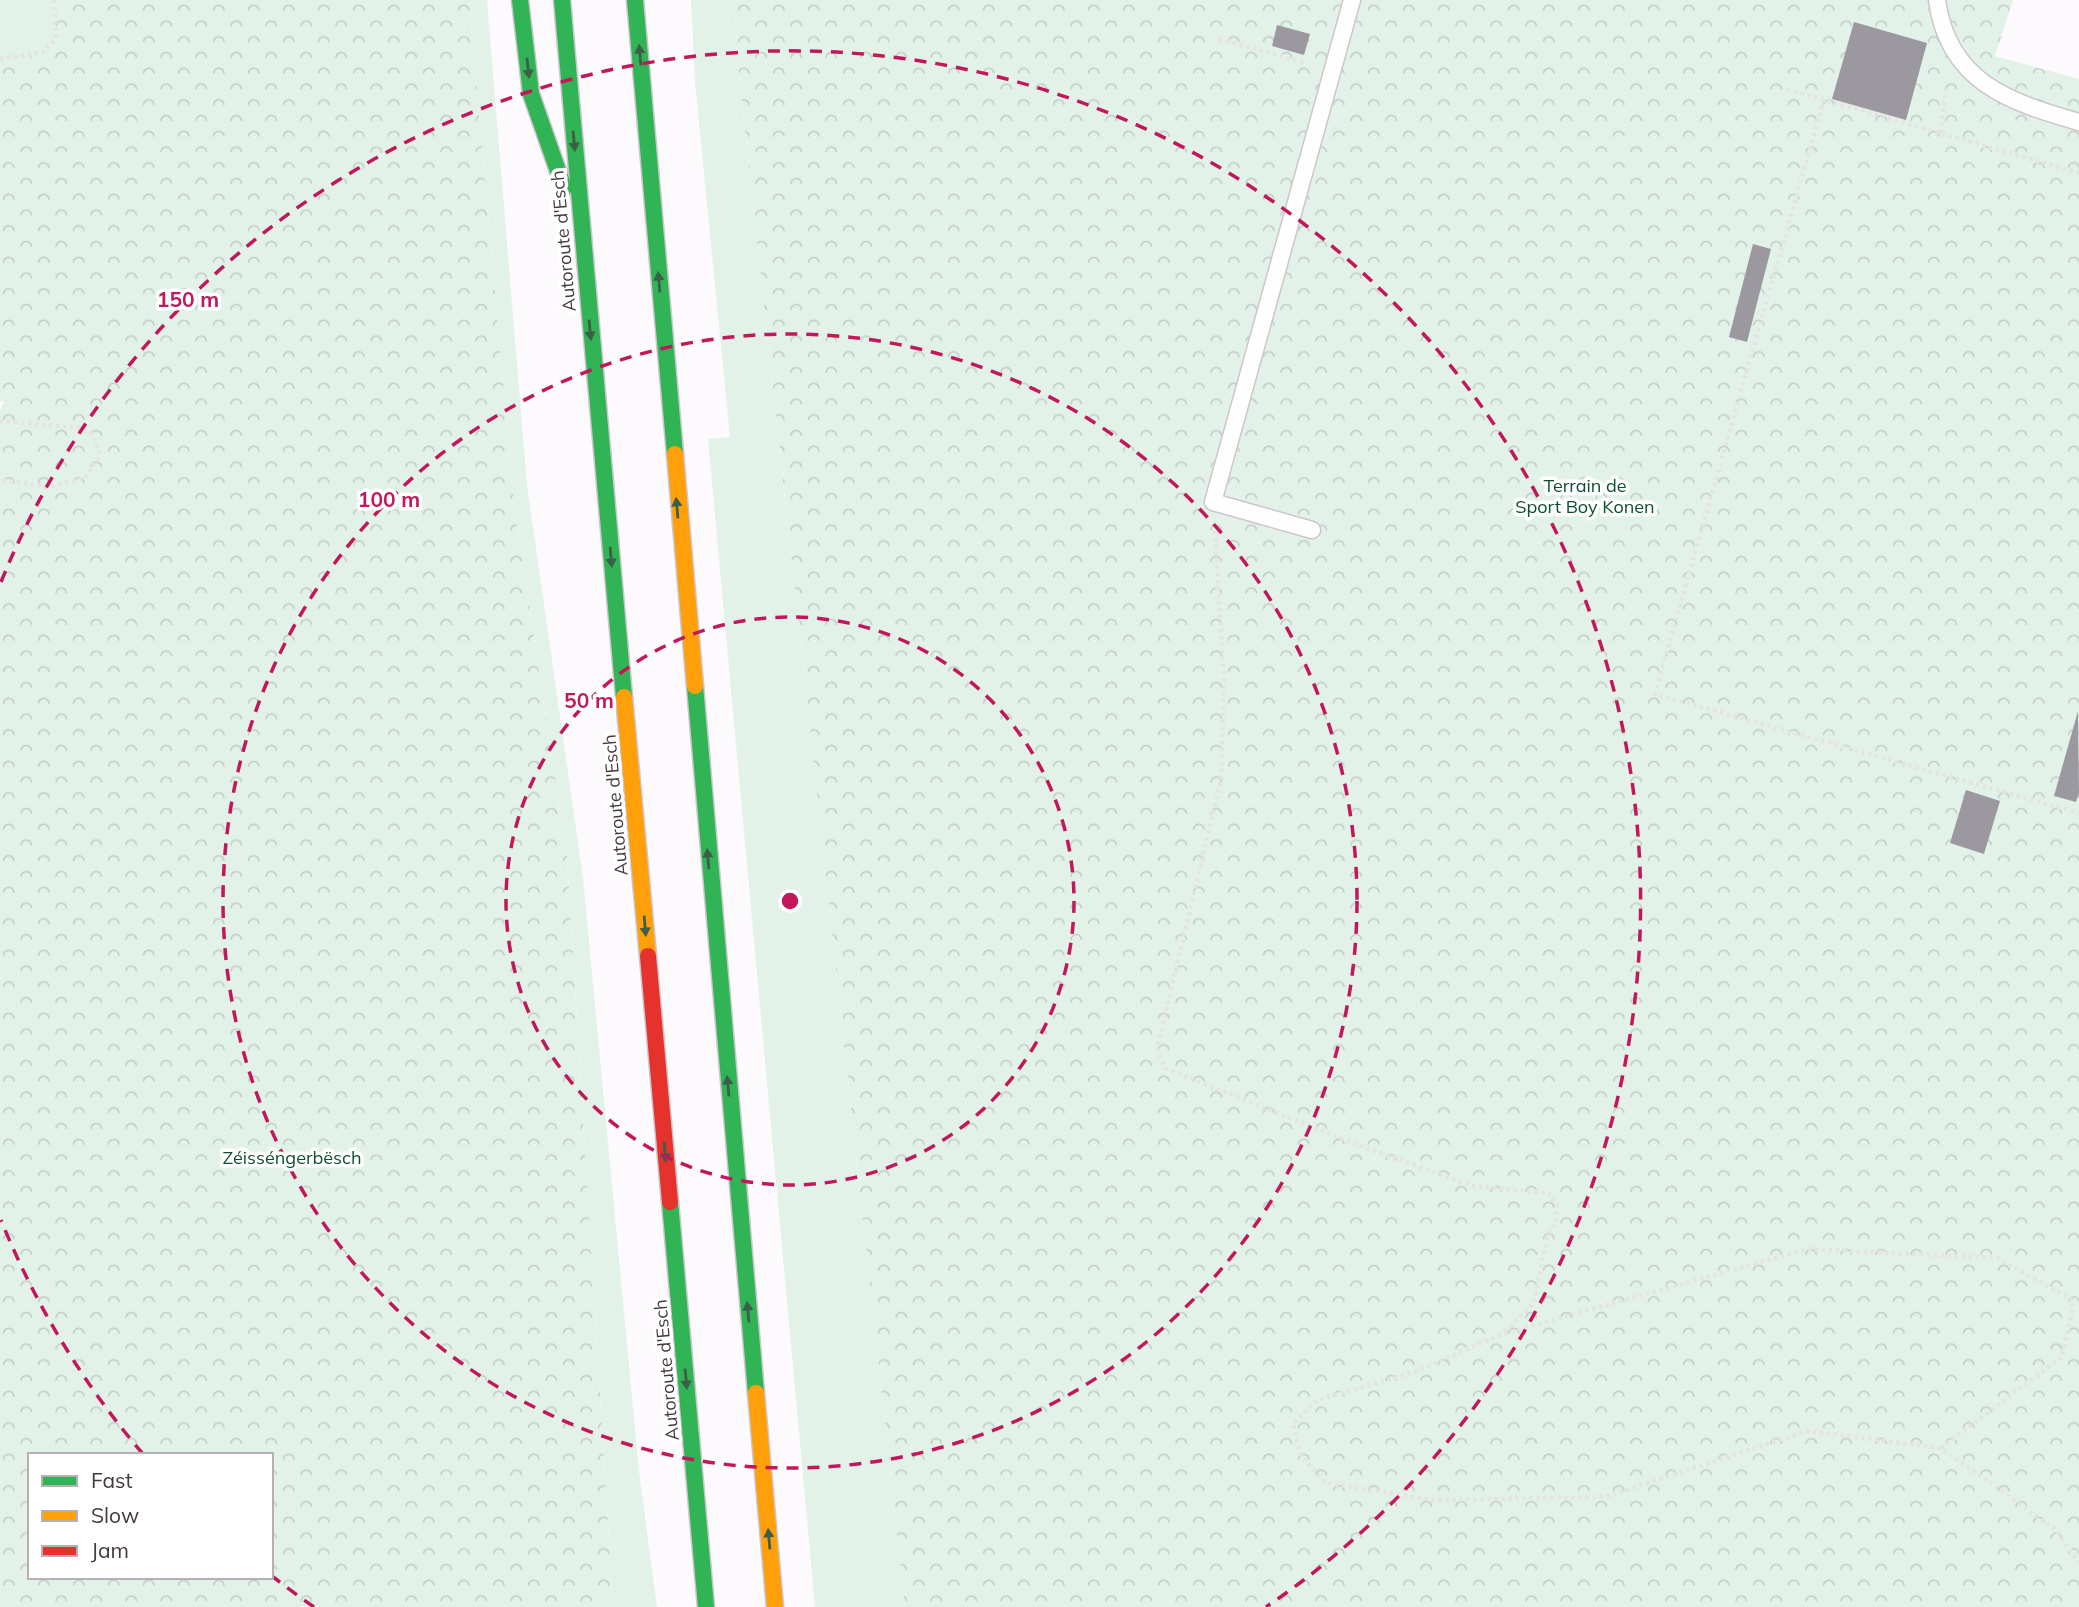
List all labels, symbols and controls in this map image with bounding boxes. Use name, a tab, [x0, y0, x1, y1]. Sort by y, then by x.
one-way arrow	[634, 44, 645, 66]
one-way arrow	[522, 57, 533, 79]
one-way arrow	[569, 130, 580, 152]
street label: Autoroute d'Esch	[545, 170, 581, 312]
one-way arrow	[653, 270, 664, 292]
text: 150 m	[157, 286, 219, 312]
one-way arrow	[585, 320, 596, 342]
park label: Terrain de Sport Boy Konen	[1515, 474, 1655, 518]
text: 100 m	[358, 486, 420, 512]
one-way arrow	[671, 497, 682, 519]
one-way arrow	[606, 546, 617, 568]
text: 50 m	[564, 687, 614, 713]
street label: Autoroute d'Esch	[597, 734, 633, 876]
one-way arrow	[702, 848, 713, 870]
centre of rings	[778, 889, 802, 913]
one-way arrow	[640, 915, 651, 937]
one-way arrow	[722, 1075, 733, 1097]
one-way arrow	[660, 1141, 671, 1163]
park label: Zéisséngerbësch	[223, 1146, 361, 1169]
street label: Autoroute d'Esch	[648, 1299, 684, 1441]
one-way arrow	[742, 1301, 753, 1323]
one-way arrow	[681, 1368, 692, 1390]
legend	[28, 1453, 273, 1579]
text: Fast	[91, 1467, 133, 1493]
text: Slow	[91, 1502, 139, 1528]
one-way arrow	[763, 1528, 774, 1550]
text: Jam	[91, 1537, 129, 1563]

